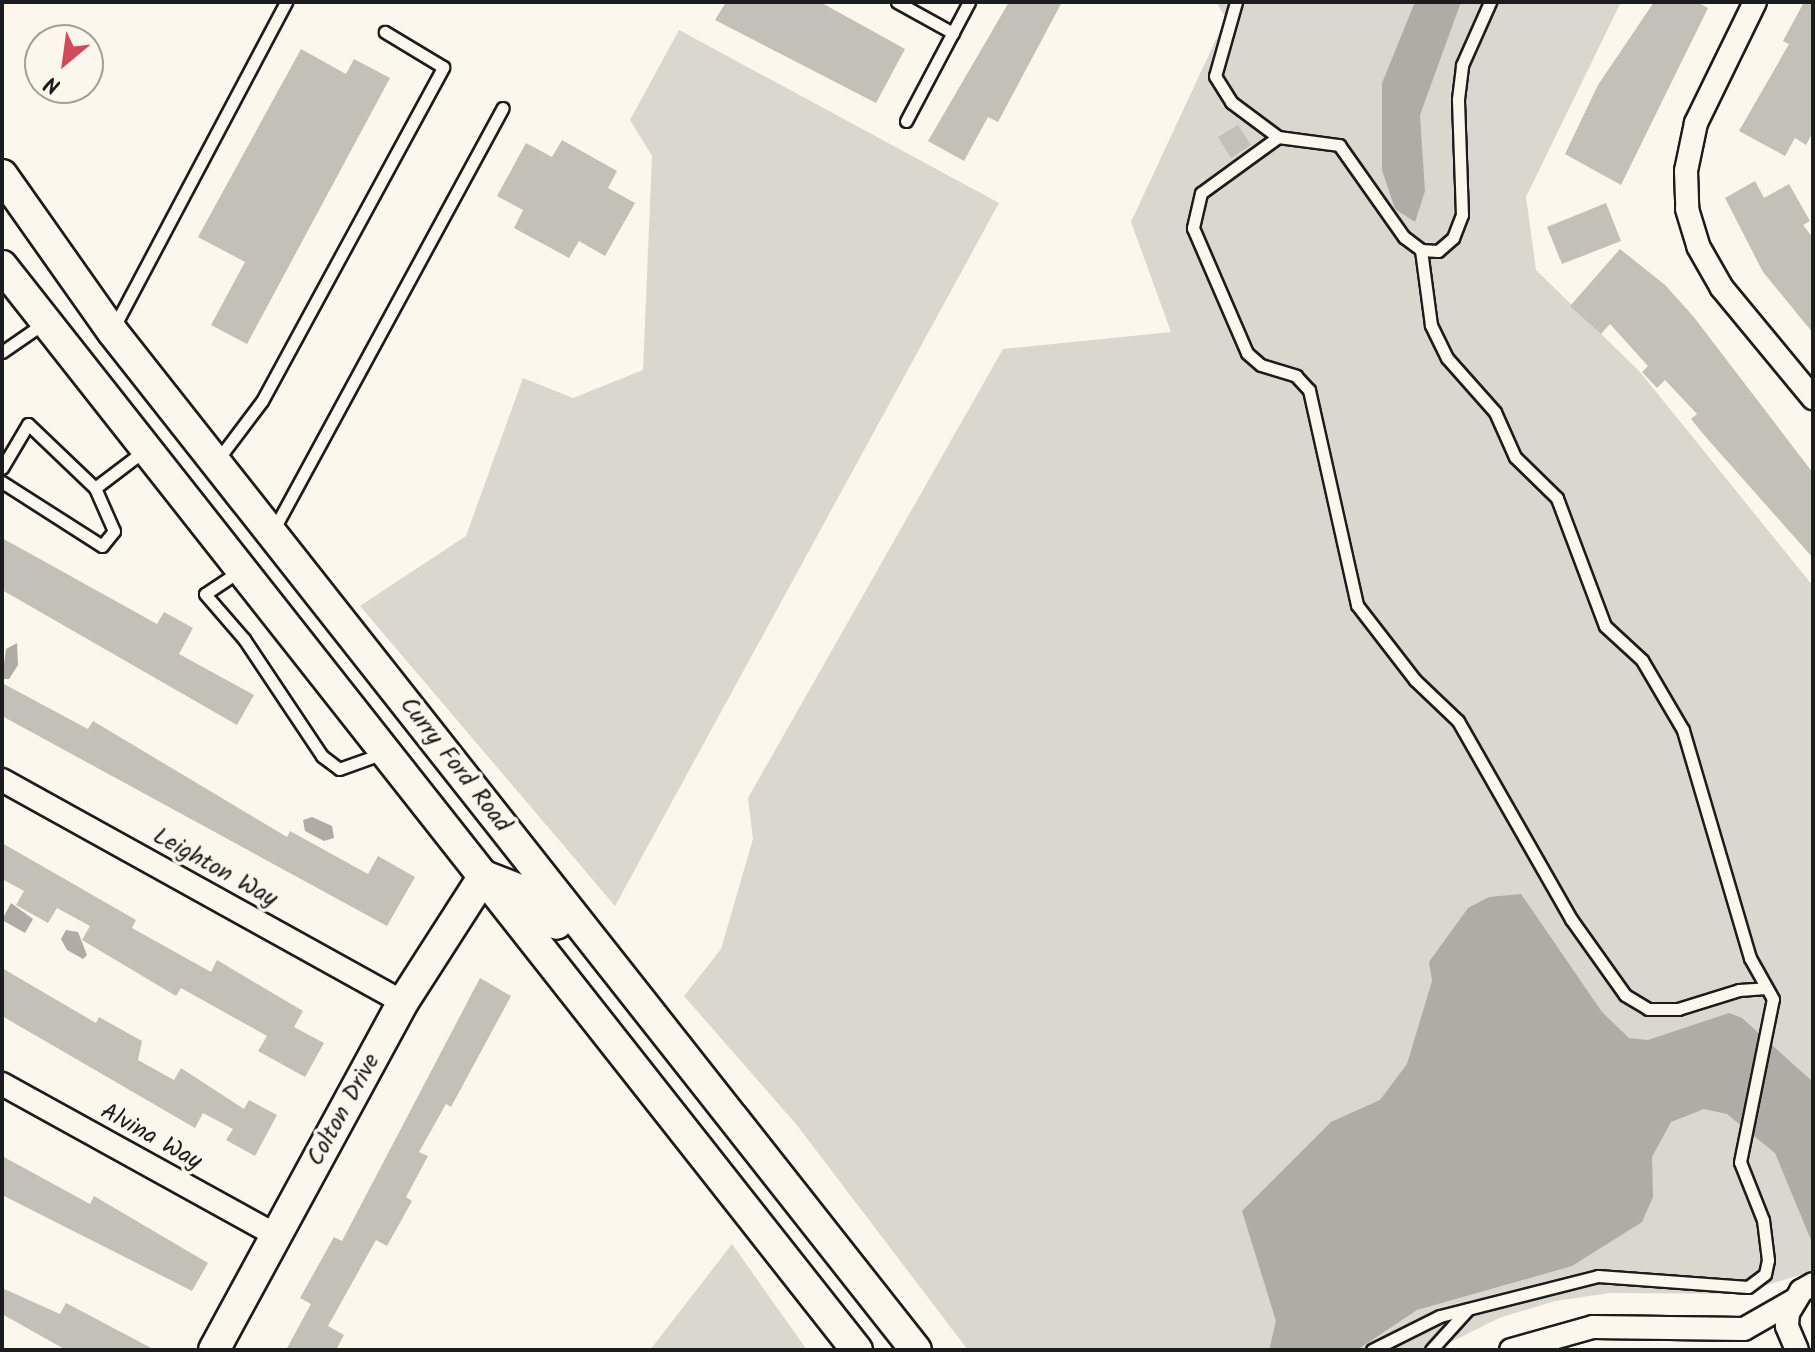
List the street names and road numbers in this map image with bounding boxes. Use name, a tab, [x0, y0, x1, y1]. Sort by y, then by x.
street label: Curry Ford Road	[393, 692, 517, 838]
street label: Leighton Way	[148, 822, 282, 914]
street label: Colton Drive	[301, 1049, 387, 1171]
street label: Alvina Way	[95, 1097, 207, 1177]

